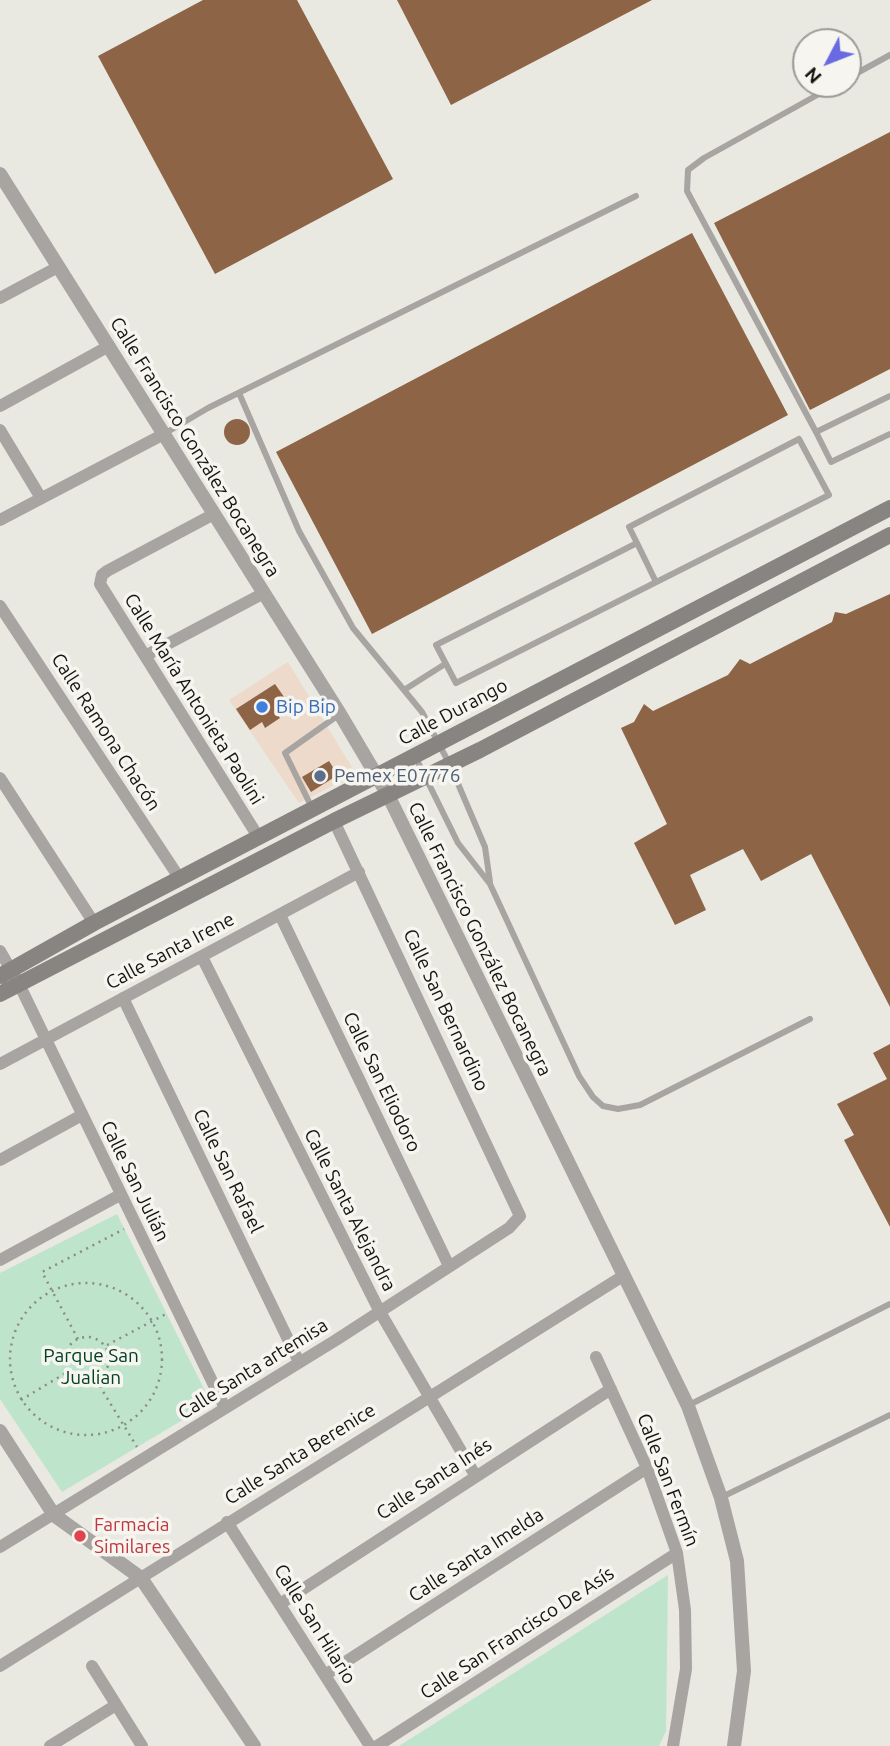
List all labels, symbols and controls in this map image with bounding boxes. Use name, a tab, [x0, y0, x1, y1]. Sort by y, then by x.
north arrow	[792, 28, 862, 98]
text: N	[800, 63, 826, 88]
street label: Calle Francisco González Bocanegra	[105, 313, 285, 581]
street label: Calle María Antonieta Paolini	[119, 589, 269, 809]
street label: Calle Ramona Chacón	[47, 649, 165, 815]
street label: Calle Durango	[395, 674, 511, 750]
place label: Bip Bip	[276, 696, 336, 718]
marker: Bip Bip	[254, 699, 270, 715]
place label: Pemex E07776	[334, 765, 461, 787]
marker: Pemex E07776	[312, 768, 328, 784]
street label: Calle Francisco González Bocanegra	[404, 798, 556, 1080]
street label: Calle Santa Irene	[102, 908, 238, 994]
street label: Calle San Bernardino	[398, 925, 494, 1095]
street label: Calle San Eliodoro	[338, 1008, 426, 1156]
street label: Calle San Rafael	[188, 1105, 268, 1237]
street label: Calle San Julián	[96, 1117, 174, 1245]
street label: Calle Santa Alejandra	[299, 1125, 401, 1295]
street label: Calle Santa artemisa	[174, 1314, 332, 1424]
park label: Parque San Jualian	[43, 1345, 139, 1389]
street label: Calle Santa Berenice	[220, 1398, 380, 1510]
street label: Calle San Fermín	[632, 1410, 704, 1550]
street label: Calle Santa Inés	[372, 1433, 496, 1525]
street label: Calle Santa Imelda	[404, 1503, 548, 1607]
place label: Farmacia Similares	[94, 1514, 170, 1558]
marker: Farmacia Similares	[72, 1528, 88, 1544]
street label: Calle San Hilario	[269, 1560, 361, 1688]
street label: Calle San Francisco De Asís	[416, 1562, 618, 1704]

